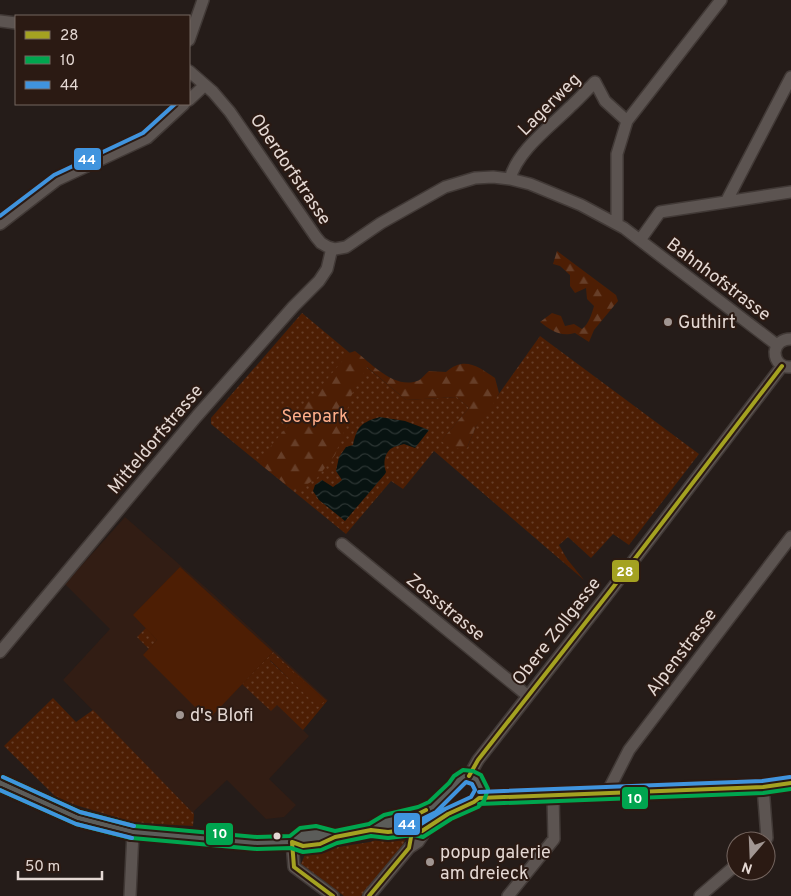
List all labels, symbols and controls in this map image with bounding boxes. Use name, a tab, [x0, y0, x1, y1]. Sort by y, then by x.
legend	[15, 15, 190, 105]
text: 28	[60, 27, 78, 46]
text: 10	[60, 52, 75, 71]
street label: Lagerweg	[514, 69, 586, 141]
text: 44	[60, 77, 79, 96]
street label: Oberdorfstrasse	[244, 110, 336, 230]
line badge: 44	[73, 147, 102, 171]
text: 44	[78, 152, 96, 169]
street label: Bahnhofstrasse	[661, 234, 775, 327]
place label: Guthirt	[678, 312, 736, 335]
marker: Guthirt	[662, 316, 674, 328]
street label: Mitteldorfstrasse	[104, 380, 209, 500]
park label: Seepark	[282, 406, 348, 429]
line badge: 28	[611, 559, 640, 583]
text: 28	[616, 564, 634, 581]
street label: Zossstrasse	[401, 569, 489, 647]
street label: Obere Zollgasse	[508, 573, 607, 691]
street label: Alpenstrasse	[642, 604, 723, 701]
place label: d's Blofi	[190, 705, 254, 728]
marker: d's Blofi	[174, 709, 186, 721]
line badge: 10	[621, 786, 649, 810]
text: 10	[628, 791, 642, 808]
line badge: 44	[393, 812, 421, 836]
text: 44	[398, 817, 416, 834]
line badge: 10	[205, 822, 234, 846]
text: 10	[213, 826, 227, 843]
unlabelled marker	[272, 831, 282, 841]
north arrow	[726, 831, 776, 881]
place label: popup galerie am dreieck	[440, 842, 551, 886]
scale bar	[18, 848, 101, 880]
marker: popup galerie am dreieck	[424, 856, 436, 868]
text: N	[740, 857, 755, 877]
text: 50 m	[25, 858, 60, 877]

